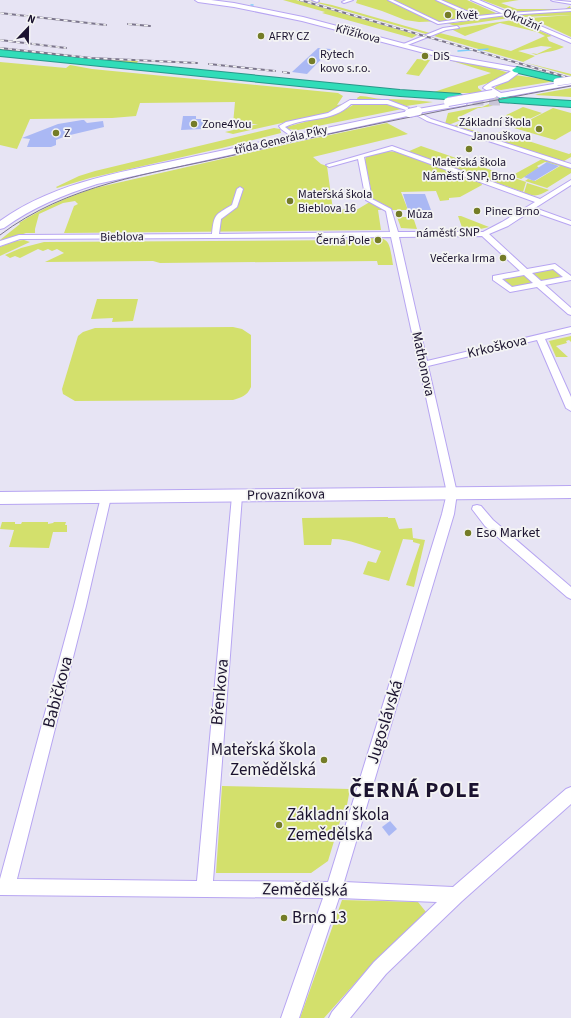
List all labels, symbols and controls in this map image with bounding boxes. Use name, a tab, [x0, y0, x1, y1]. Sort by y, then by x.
street label: Okružní	[501, 5, 544, 36]
place label: Květ	[456, 7, 478, 24]
north arrow	[8, 8, 48, 48]
marker: Květ	[443, 10, 453, 20]
text: N	[25, 11, 38, 28]
street label: Křižíkova	[334, 20, 382, 48]
place label: AFRY CZ	[269, 28, 310, 45]
marker: AFRY CZ	[256, 31, 266, 41]
place label: Rytech kovo s.r.o.	[320, 46, 370, 77]
place label: DiS	[433, 48, 450, 65]
marker: DiS	[420, 51, 430, 61]
marker: Rytech kovo s.r.o.	[307, 56, 317, 66]
place label: Základní škola Janouškova	[459, 114, 531, 145]
place label: Zone4You	[202, 116, 251, 133]
marker: Zone4You	[189, 119, 199, 129]
street label: třída Generála Píky	[233, 121, 330, 159]
marker: Základní škola Janouškova	[534, 124, 544, 134]
place label: Z	[64, 125, 70, 142]
marker: Z	[51, 128, 61, 138]
marker: Mateřská škola Náměstí SNP, Brno	[464, 144, 474, 154]
place label: Mateřská škola Náměstí SNP, Brno	[422, 154, 516, 185]
place label: Mateřská škola Bieblova 16	[298, 186, 372, 217]
marker: Mateřská škola Bieblova 16	[285, 196, 295, 206]
place label: Pinec Brno	[485, 203, 539, 220]
place label: Můza	[407, 206, 433, 223]
marker: Pinec Brno	[472, 206, 482, 216]
marker: Můza	[394, 209, 404, 219]
street label: náměstí SNP	[416, 224, 480, 242]
street label: Bieblova	[100, 228, 144, 246]
place label: Černá Pole	[316, 232, 370, 249]
marker: Černá Pole	[373, 235, 383, 245]
place label: Večerka Irma	[430, 250, 495, 267]
marker: Večerka Irma	[498, 253, 508, 263]
street label: Mathonova	[406, 330, 440, 398]
street label: Krkoškova	[465, 330, 529, 364]
street label: Provazníkova	[247, 484, 325, 506]
place label: Eso Market	[476, 523, 540, 543]
marker: Eso Market	[463, 528, 473, 538]
street label: Babičkova	[37, 653, 79, 731]
street label: Břenkova	[205, 658, 235, 726]
street label: Jugoslávská	[361, 677, 409, 767]
place label: Mateřská škola Zemědělská	[211, 738, 316, 782]
marker: Mateřská škola Zemědělská	[319, 755, 329, 765]
district label: ČERNÁ POLE	[349, 774, 481, 806]
place label: Základní škola Zemědělská	[287, 803, 389, 847]
marker: Základní škola Zemědělská	[274, 820, 284, 830]
street label: Zemědělská	[262, 877, 348, 903]
place label: Brno 13	[292, 906, 347, 930]
marker: Brno 13	[279, 913, 289, 923]

